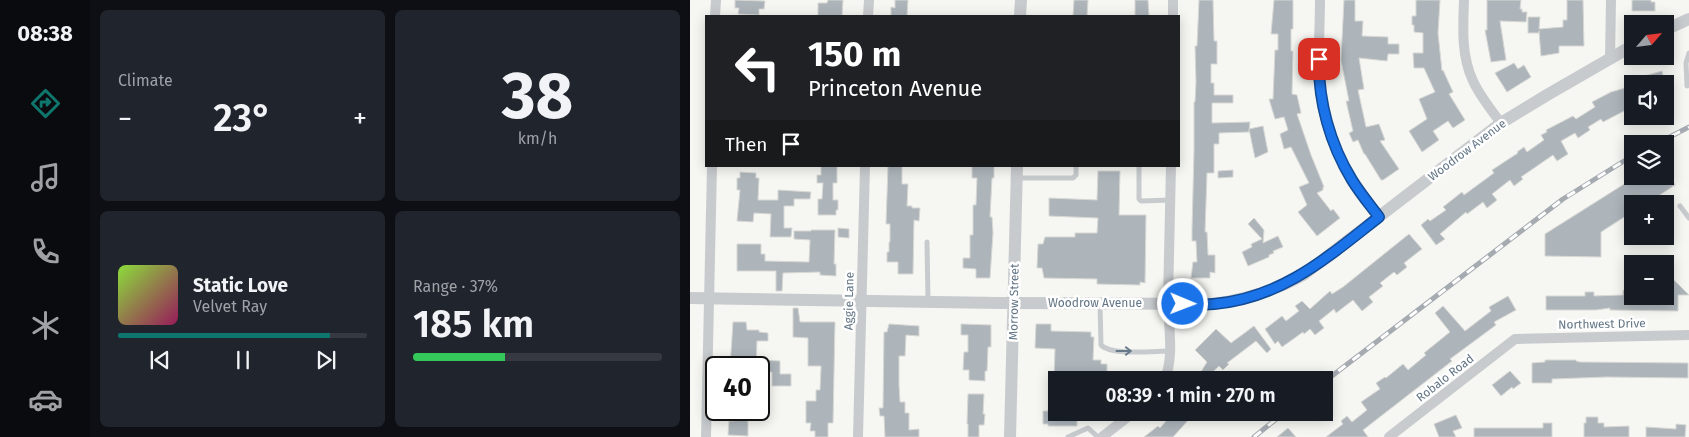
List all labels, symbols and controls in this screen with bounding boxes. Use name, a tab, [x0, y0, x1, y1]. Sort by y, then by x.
north arrow	[1624, 15, 1674, 65]
map controls	[1624, 15, 1674, 305]
text: 08:38	[17, 20, 73, 47]
text: 150 m	[808, 33, 901, 75]
icon: left	[725, 35, 790, 100]
pin	[1298, 38, 1340, 80]
icon: arrive	[1305, 45, 1333, 73]
text: 38	[502, 57, 573, 135]
text: Climate	[118, 71, 173, 90]
text: Princeton Avenue	[808, 75, 982, 102]
button: sound	[1624, 75, 1674, 125]
icon: directions	[28, 86, 63, 121]
text: 23°	[213, 95, 272, 141]
text: −	[118, 102, 132, 135]
text: +	[353, 102, 367, 135]
street label: Woodrow Avenue	[1425, 116, 1509, 184]
text: km/h	[518, 129, 557, 148]
icon: arrive	[777, 130, 805, 158]
text: Then	[725, 133, 767, 156]
button: layers	[1624, 135, 1674, 185]
icon: music	[28, 160, 63, 195]
button: +	[1624, 195, 1674, 245]
icon: phone	[28, 234, 63, 269]
button: −	[1624, 255, 1674, 305]
street label: Morrow Street	[1006, 263, 1022, 340]
street label: Aggie Lane	[841, 272, 857, 330]
text: Static Love	[193, 274, 288, 297]
text: Range · 37%	[413, 277, 498, 296]
position arrow	[1156, 277, 1208, 329]
street label: Woodrow Avenue	[1048, 296, 1142, 310]
text: Velvet Ray	[193, 297, 267, 316]
text: 185 km	[413, 301, 534, 347]
icon: climate	[28, 308, 63, 343]
street label: Northwest Drive	[1558, 316, 1646, 332]
icon: previous	[146, 346, 174, 374]
icon: pause	[229, 346, 257, 374]
icon: next	[312, 346, 340, 374]
one-way arrow	[1115, 346, 1131, 356]
street label: Robalo Road	[1414, 351, 1476, 405]
speed limit sign: 40	[705, 356, 770, 421]
icon: car	[28, 382, 63, 417]
text: 08:39 · 1 min · 270 m	[1105, 384, 1276, 407]

